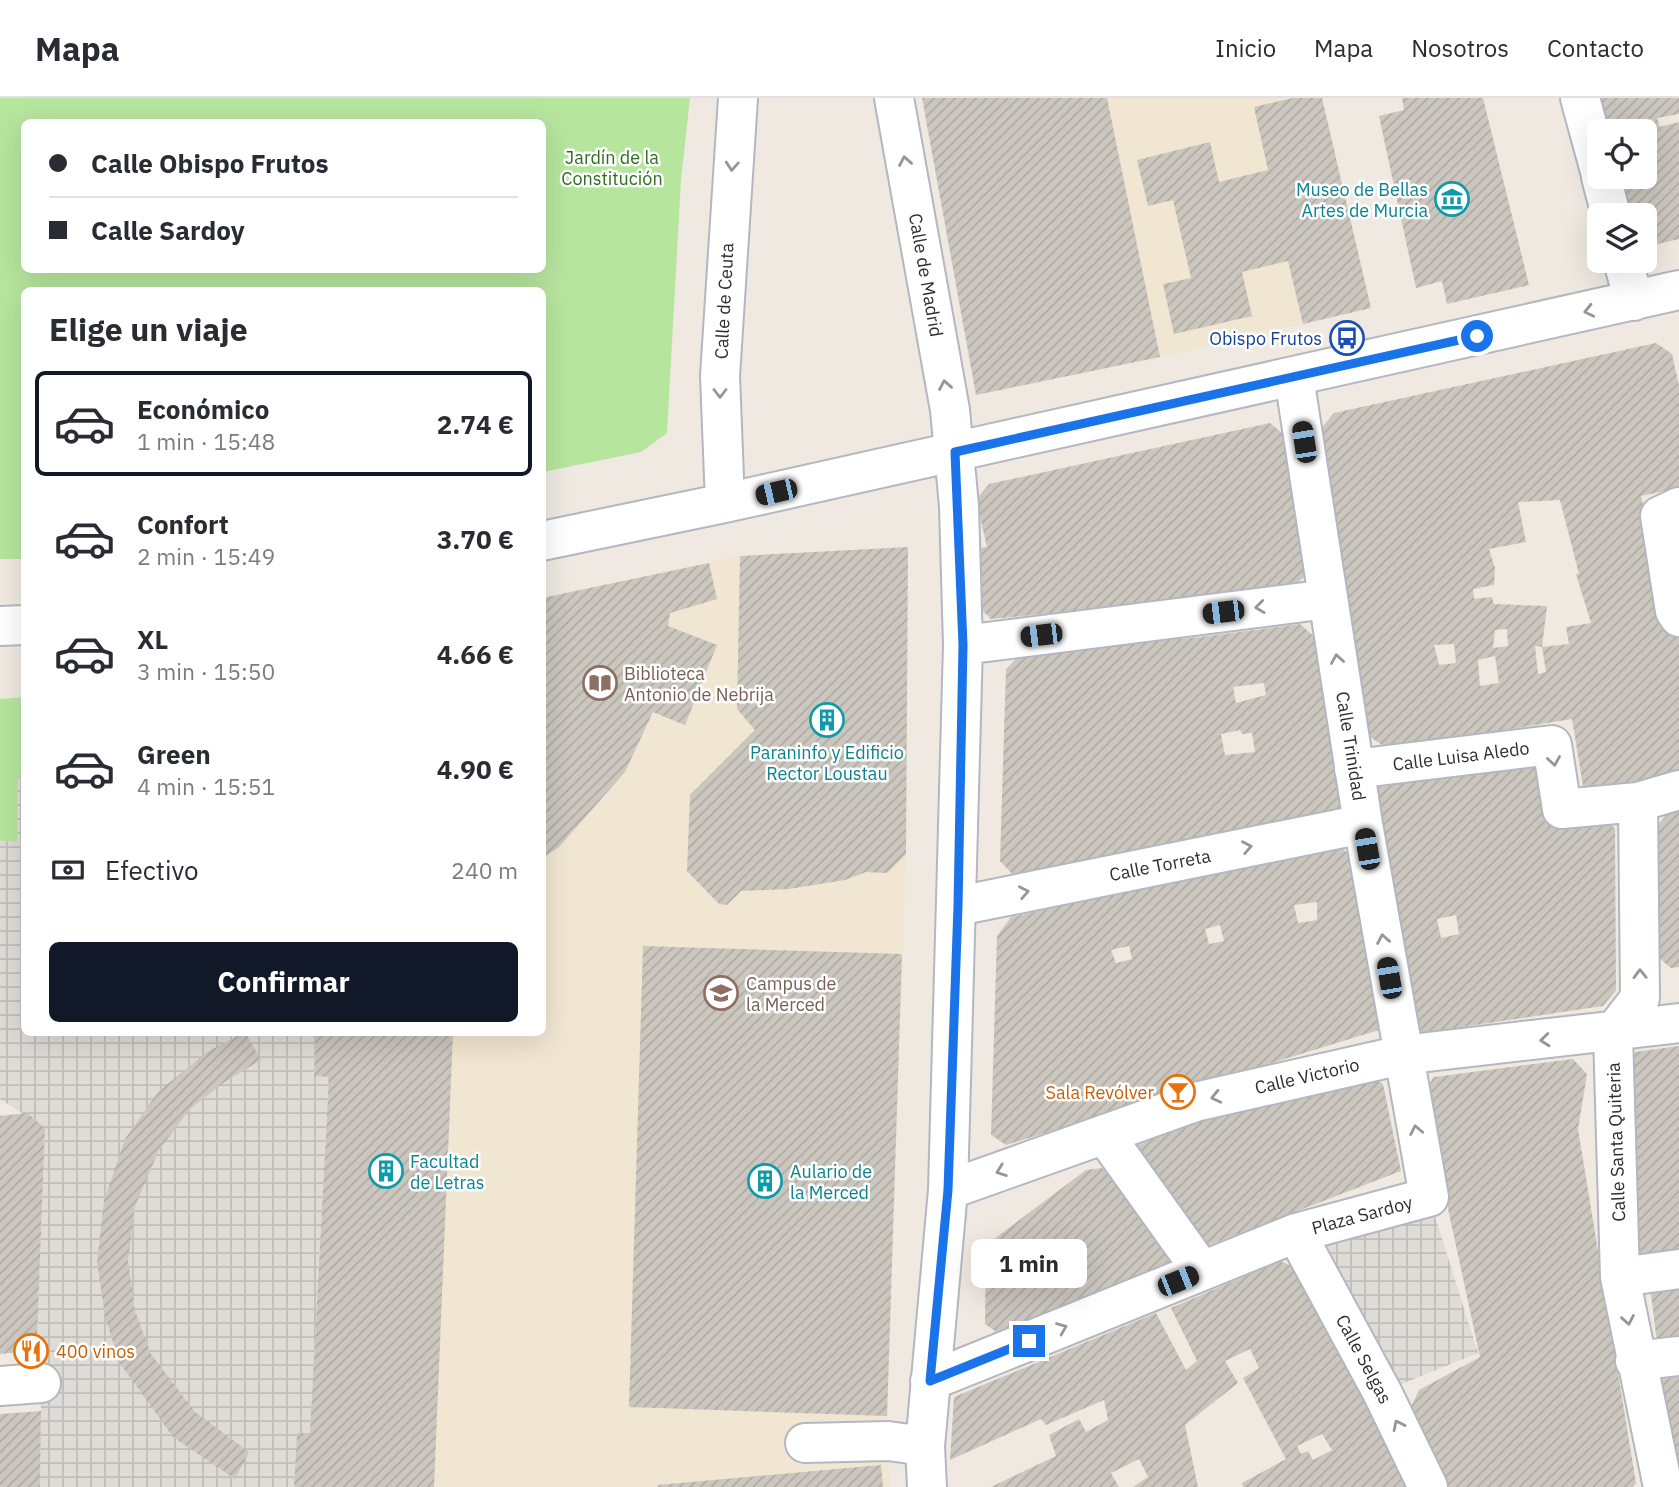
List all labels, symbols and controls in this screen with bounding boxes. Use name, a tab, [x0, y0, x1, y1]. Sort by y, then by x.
text: Mapa	[35, 27, 120, 70]
text: Inicio	[1215, 32, 1276, 64]
text: Mapa	[1314, 32, 1373, 64]
text: Nosotros	[1411, 32, 1509, 64]
text: Contacto	[1547, 32, 1644, 64]
map controls	[1587, 119, 1657, 273]
button: locate	[1587, 119, 1657, 189]
text: Calle Obispo Frutos	[91, 146, 329, 180]
park label: Jardín de la Constitución	[561, 146, 663, 190]
one-way arrow	[898, 155, 913, 167]
one-way arrow	[725, 161, 740, 172]
place label: Museo de Bellas Artes de Murcia	[1296, 178, 1428, 222]
museum icon: Museo de Bellas Artes de Murcia	[1433, 180, 1471, 218]
button: layers	[1587, 203, 1657, 273]
street label: Calle de Madrid	[904, 211, 948, 339]
text: Calle Sardoy	[91, 213, 245, 247]
street label: Calle de Ceuta	[709, 242, 739, 360]
one-way arrow	[1583, 303, 1595, 317]
text: Elige un viaje	[49, 308, 248, 350]
bus stop icon: Obispo Frutos	[1328, 319, 1366, 357]
route start	[1461, 320, 1493, 352]
place label: Obispo Frutos	[1209, 327, 1322, 350]
one-way arrow	[938, 379, 953, 391]
one-way arrow	[712, 388, 728, 399]
icon: car	[53, 392, 116, 455]
text: Económico	[137, 392, 269, 426]
text: 2.74 €	[437, 407, 514, 441]
car	[1291, 420, 1318, 464]
text: 1 min · 15:48	[137, 426, 275, 456]
car	[754, 477, 799, 507]
icon: car	[53, 507, 116, 570]
text: Confort	[137, 507, 229, 541]
text: 3.70 €	[437, 522, 514, 556]
text: 2 min · 15:49	[137, 541, 275, 571]
car	[1201, 599, 1246, 625]
one-way arrow	[1254, 600, 1266, 615]
icon: car	[53, 622, 116, 685]
text: XL	[137, 622, 168, 656]
car	[1019, 622, 1064, 648]
text: 4.66 €	[437, 637, 514, 671]
one-way arrow	[1330, 653, 1345, 665]
text: 3 min · 15:50	[137, 656, 275, 686]
place label: Biblioteca Antonio de Nebrija	[624, 662, 774, 706]
library icon: Biblioteca Antonio de Nebrija	[581, 664, 619, 702]
street label: Calle Trinidad	[1331, 690, 1371, 802]
building icon: Paraninfo y Edificio Rector Loustau	[808, 701, 846, 739]
street label: Calle Luisa Aledo	[1391, 736, 1531, 776]
icon: car	[53, 737, 116, 800]
text: Green	[137, 737, 211, 771]
place label: Paraninfo y Edificio Rector Loustau	[750, 741, 904, 785]
text: 4.90 €	[437, 752, 514, 786]
one-way arrow	[1546, 755, 1561, 767]
text: 4 min · 15:51	[137, 771, 275, 801]
car	[1354, 826, 1381, 872]
one-way arrow	[1241, 840, 1253, 855]
street label: Calle Torreta	[1107, 844, 1213, 886]
icon: cash	[49, 851, 87, 889]
text: Efectivo	[105, 853, 199, 887]
text: 240 m	[451, 855, 518, 885]
one-way arrow	[1018, 886, 1030, 901]
one-way arrow	[1376, 933, 1391, 945]
button: Confirmar	[49, 942, 518, 1022]
car	[1376, 955, 1403, 1001]
one-way arrow	[1632, 968, 1648, 979]
place label: Campus de la Merced	[746, 972, 837, 1016]
school or university icon: Campus de la Merced	[702, 974, 740, 1012]
one-way arrow	[1539, 1032, 1551, 1047]
street label: Calle Victorio	[1252, 1053, 1362, 1099]
street label: Calle Santa Quiteria	[1602, 1062, 1630, 1222]
bar icon: Sala Revólver	[1159, 1073, 1197, 1111]
place label: Sala Revólver	[1045, 1081, 1154, 1104]
one-way arrow	[1210, 1089, 1222, 1103]
one-way arrow	[1410, 1124, 1425, 1136]
place label: Facultad de Letras	[410, 1150, 485, 1194]
building icon: Facultad de Letras	[367, 1152, 405, 1190]
place label: Aulario de la Merced	[790, 1160, 872, 1204]
building icon: Aulario de la Merced	[746, 1162, 784, 1200]
one-way arrow	[996, 1163, 1008, 1177]
street label: Plaza Sardoy	[1309, 1190, 1415, 1240]
callout: 1 min	[971, 1240, 1087, 1288]
text: 1 min	[999, 1248, 1059, 1278]
car	[1155, 1263, 1202, 1299]
street label: Calle Selgas	[1331, 1310, 1397, 1408]
one-way arrow	[1620, 1315, 1635, 1326]
one-way arrow	[1055, 1322, 1067, 1336]
route end	[1013, 1325, 1045, 1357]
restaurant icon: 400 vinos	[12, 1332, 50, 1370]
place label: 400 vinos	[56, 1340, 135, 1363]
one-way arrow	[1393, 1420, 1407, 1433]

